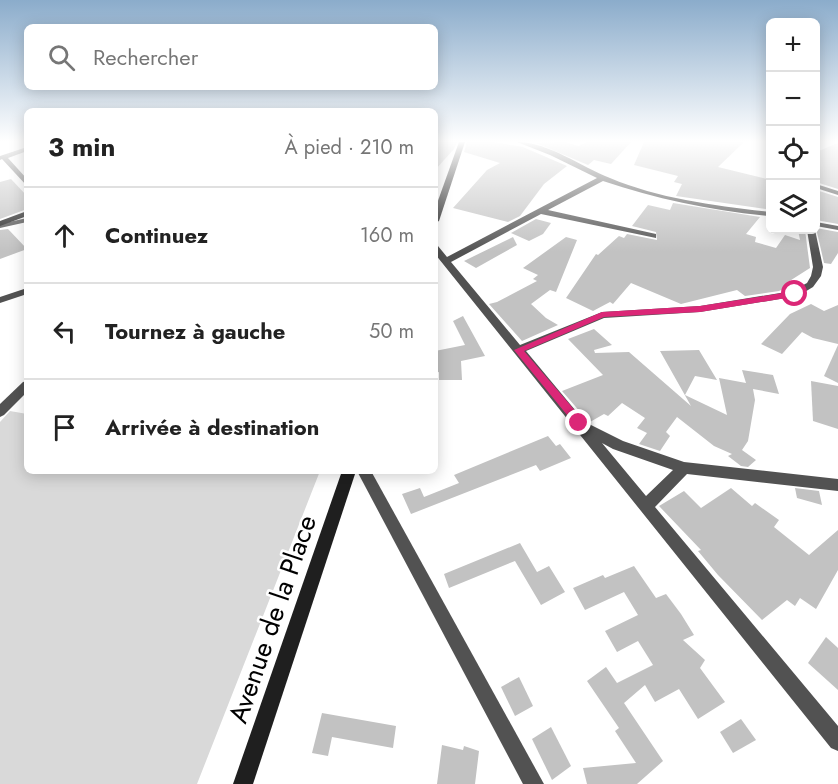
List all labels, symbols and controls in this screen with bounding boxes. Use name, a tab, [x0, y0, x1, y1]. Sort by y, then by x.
map controls	[766, 18, 820, 234]
button: +	[766, 18, 820, 72]
search box	[24, 24, 438, 90]
icon: search	[45, 41, 78, 74]
text: Rechercher	[93, 41, 198, 73]
button: −	[766, 72, 820, 126]
button: locate	[766, 126, 820, 180]
text: 3 min	[48, 128, 115, 166]
text: À pied · 210 m	[285, 133, 414, 162]
button: layers	[766, 180, 820, 234]
icon: ahead	[48, 219, 81, 252]
text: Continuez	[105, 219, 208, 251]
text: 160 m	[360, 221, 414, 250]
route start	[781, 280, 807, 306]
icon: left	[48, 315, 81, 348]
text: Tournez à gauche	[105, 315, 285, 347]
text: 50 m	[369, 317, 414, 346]
route end	[565, 409, 591, 435]
icon: arrive	[48, 411, 81, 444]
text: Arrivée à destination	[105, 411, 319, 443]
street label: Avenue de la Place	[218, 510, 326, 728]

